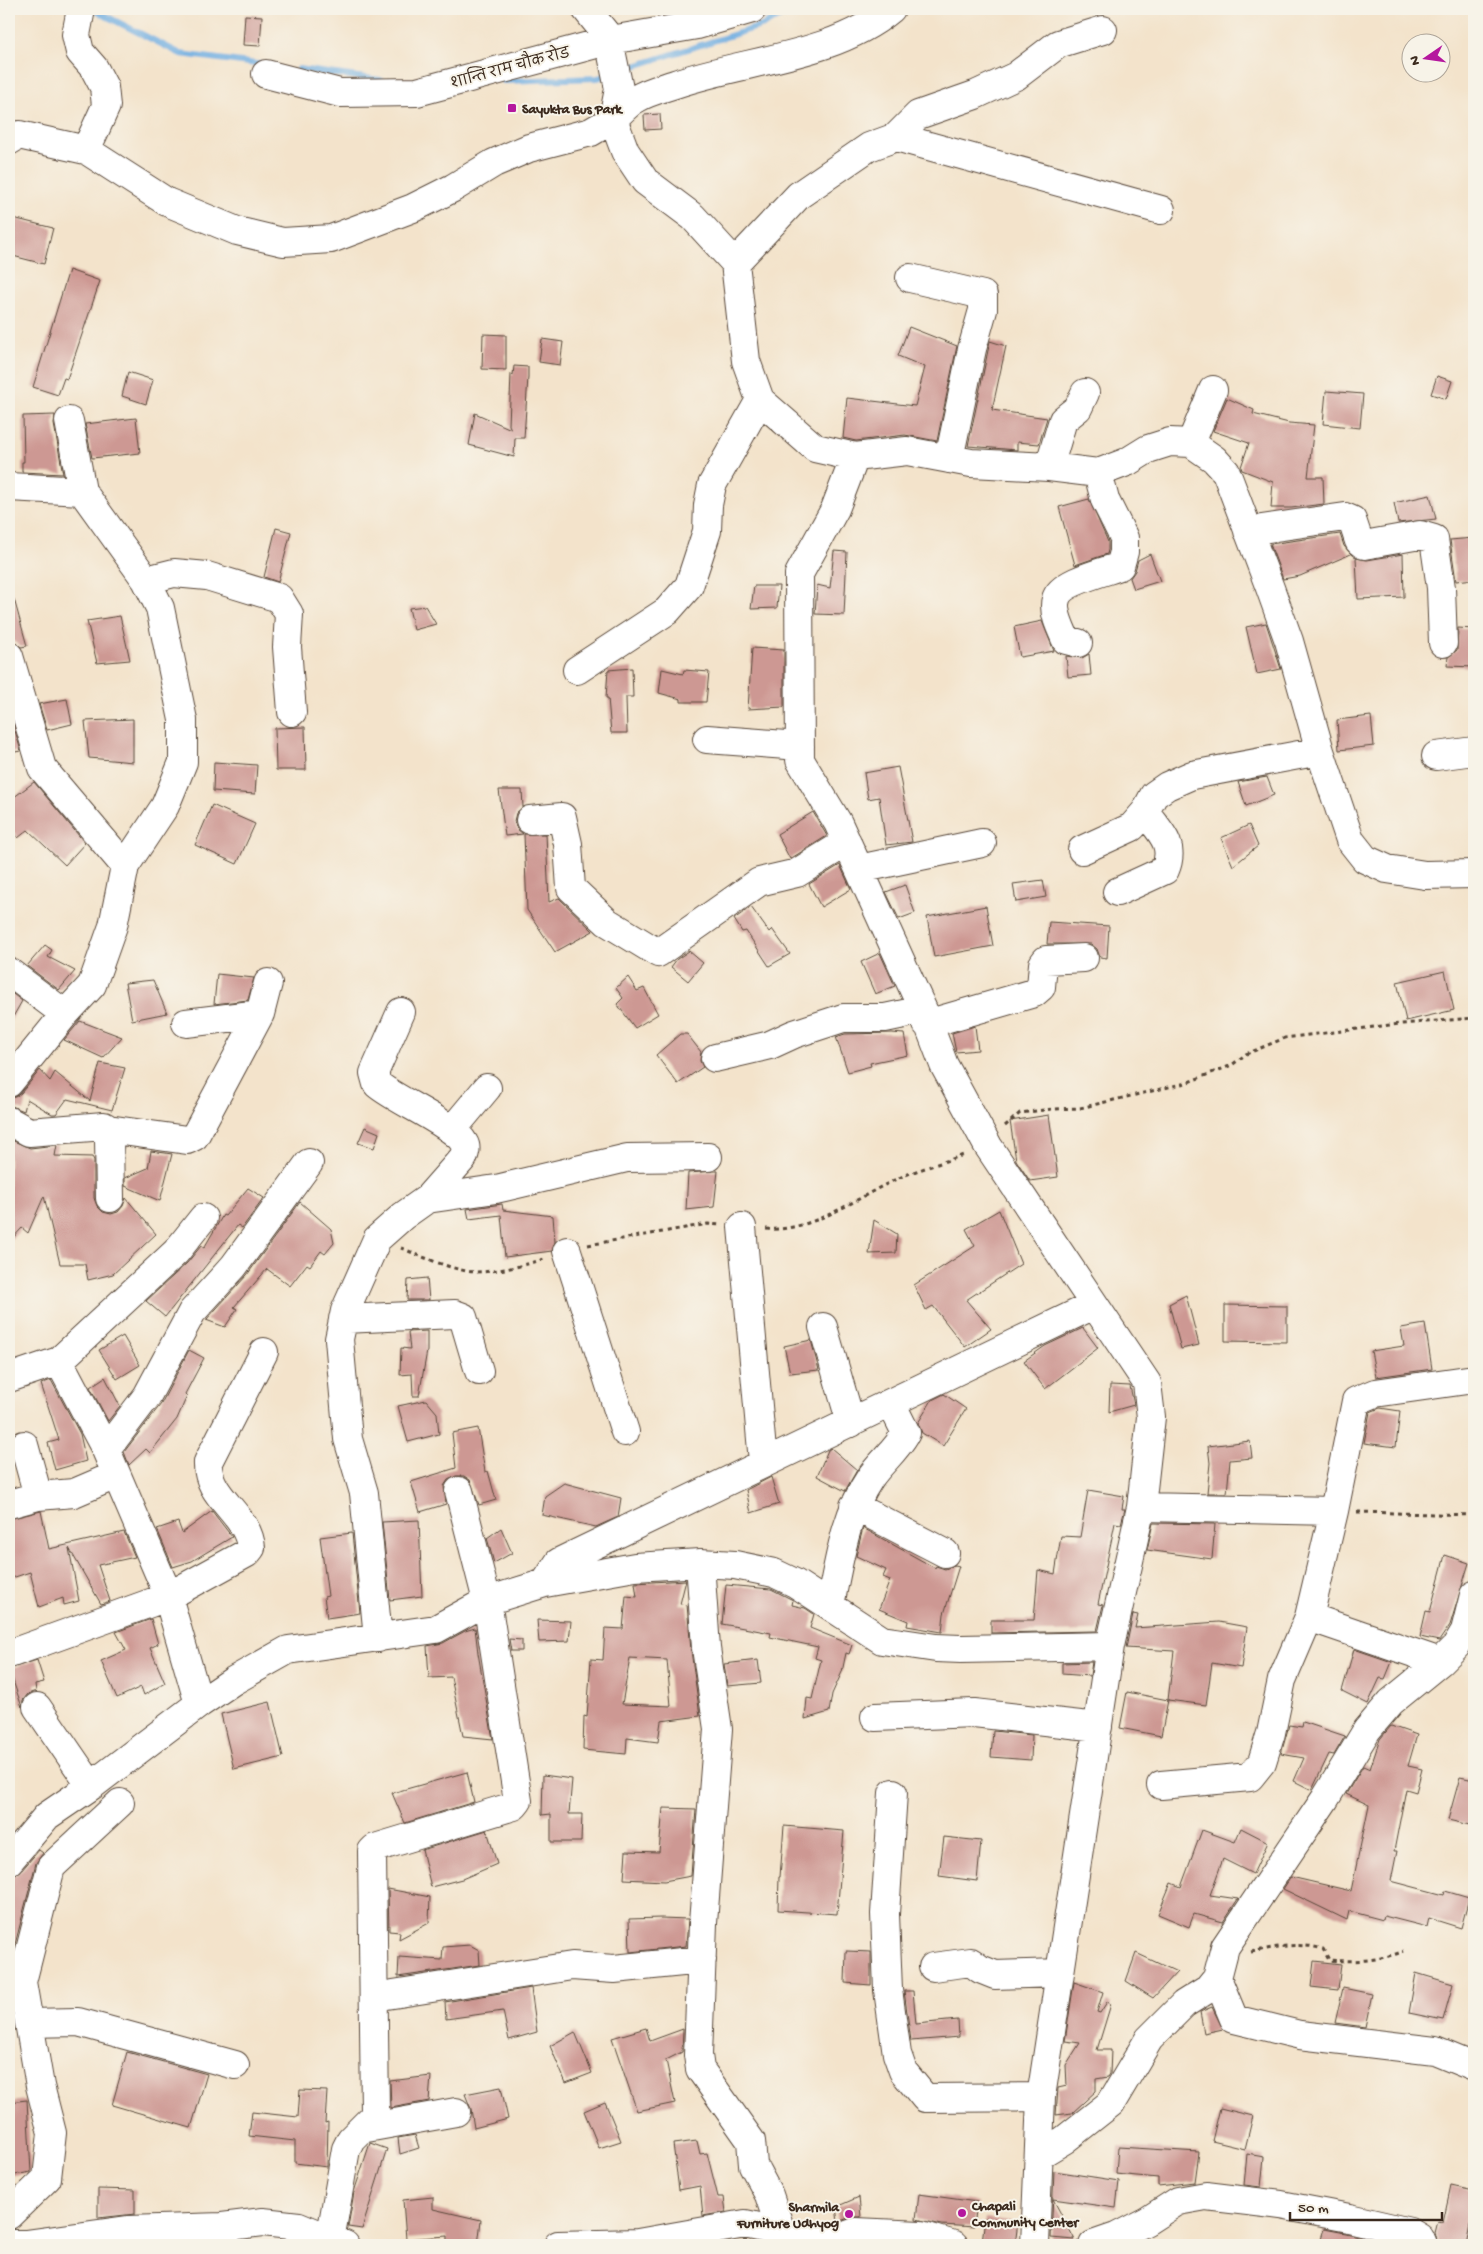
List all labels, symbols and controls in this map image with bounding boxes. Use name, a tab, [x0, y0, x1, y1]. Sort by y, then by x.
north arrow	[1400, 32, 1450, 82]
street label: शान्ति राम चौक रोड	[447, 38, 573, 94]
text: N	[1406, 54, 1425, 67]
marker: Sayukta Bus Park	[506, 102, 518, 114]
place label: Sayukta Bus Park	[522, 102, 623, 119]
scale bar	[1290, 2189, 1443, 2221]
place label: Chapali Community Center	[971, 2199, 1080, 2232]
place label: Sharmila Furniture Udhyog	[736, 2200, 840, 2233]
text: 50 m	[1298, 2200, 1329, 2218]
marker: Chapali Community Center	[956, 2207, 968, 2219]
marker: Sharmila Furniture Udhyog	[843, 2208, 855, 2220]

